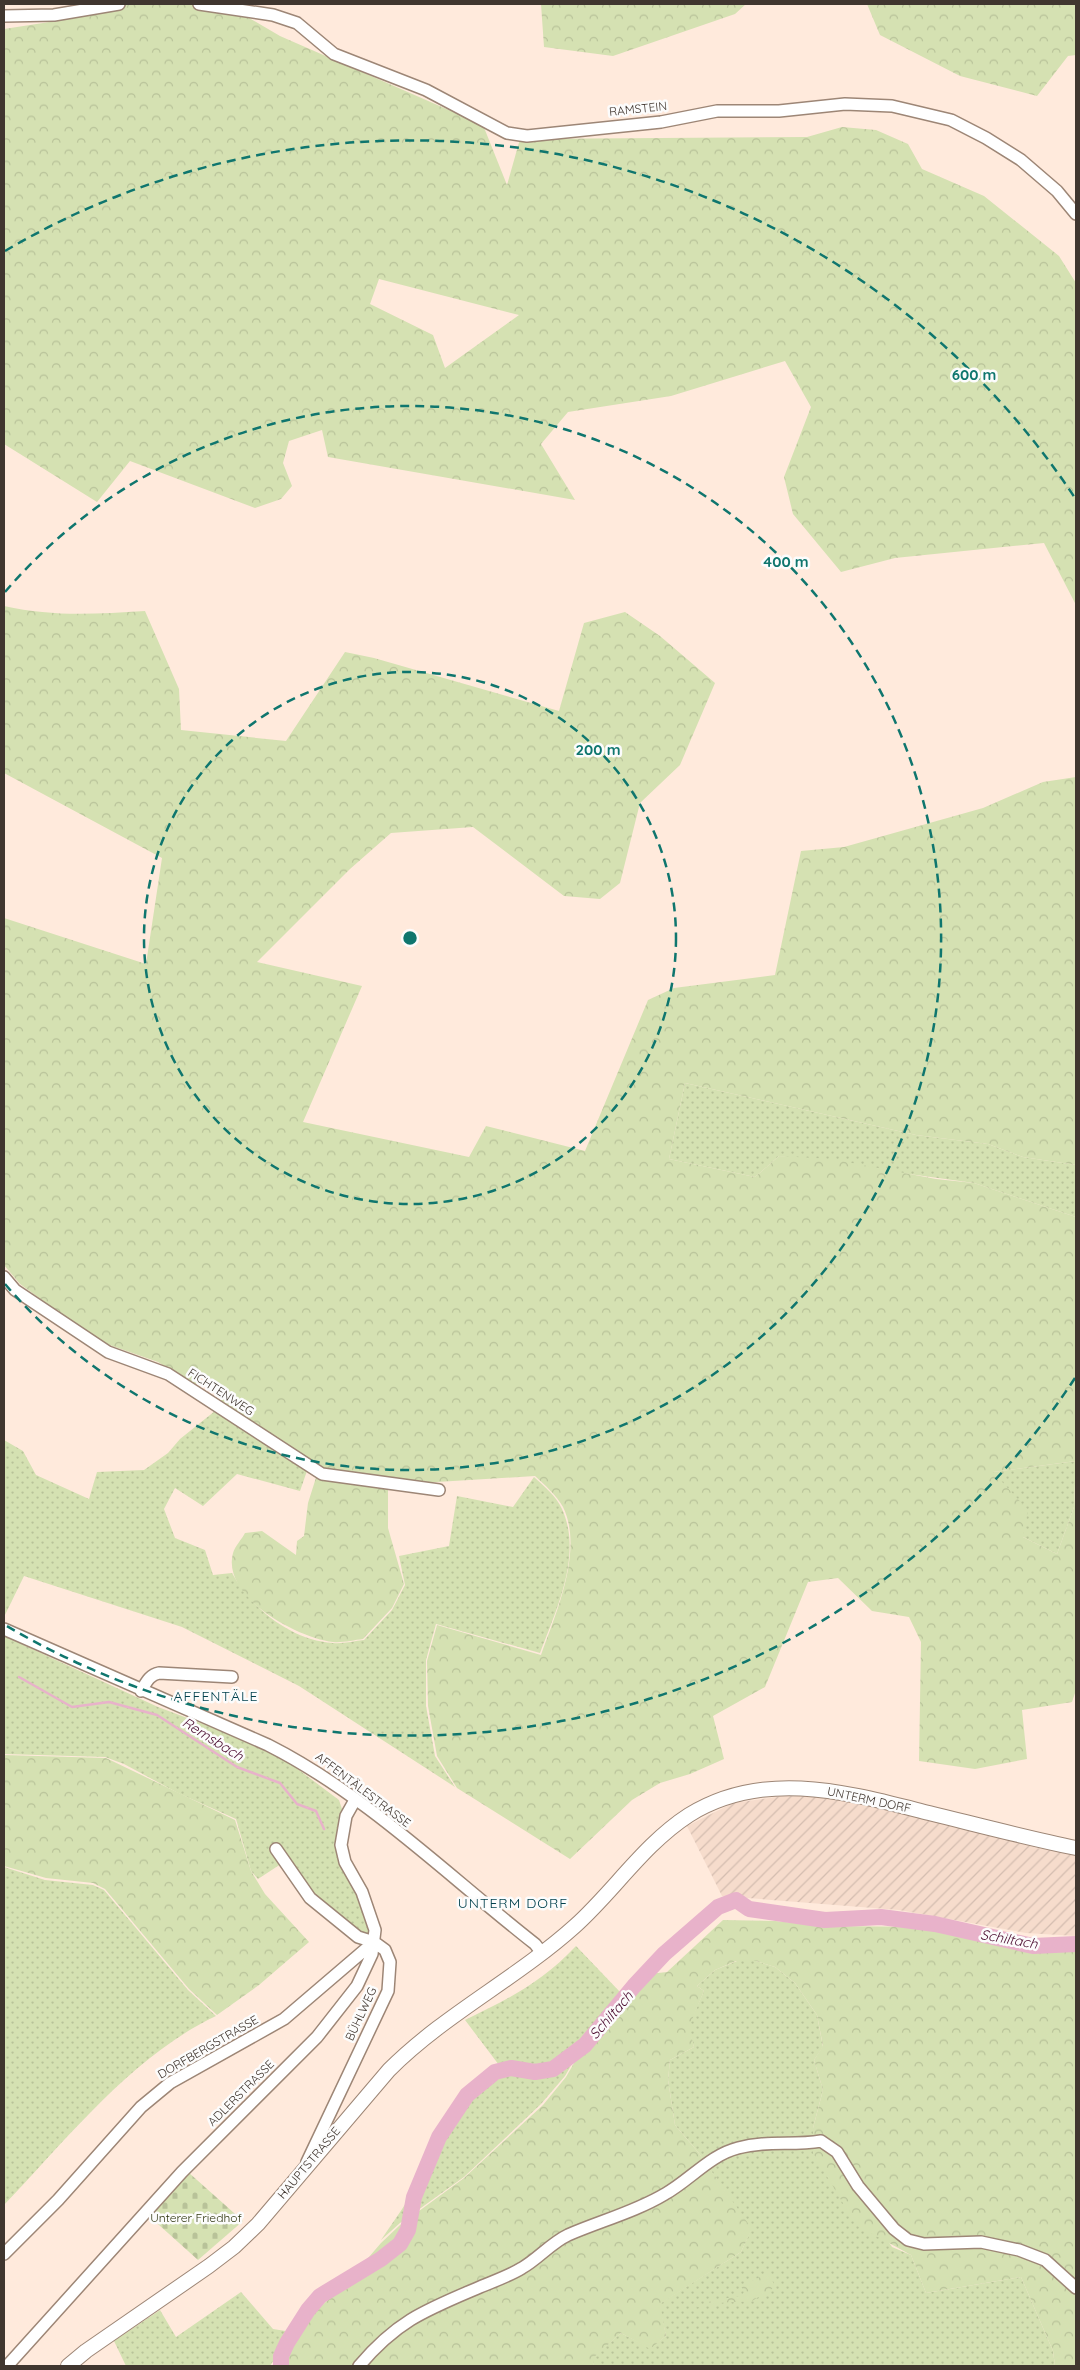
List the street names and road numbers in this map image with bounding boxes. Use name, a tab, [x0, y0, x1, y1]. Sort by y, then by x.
street label: RAMSTEIN	[608, 98, 668, 119]
street label: FICHTENWEG	[185, 1365, 257, 1419]
street label: AFFENTÄLESTRASSE	[313, 1749, 414, 1830]
street label: UNTERM DORF	[826, 1783, 913, 1816]
street label: BÜHLWEG	[342, 1984, 380, 2043]
street label: DORFBERGSTRASSE	[155, 2012, 261, 2081]
street label: ADLERSTRASSE	[204, 2056, 277, 2129]
street label: HAUPTSTRASSE	[274, 2123, 343, 2202]

